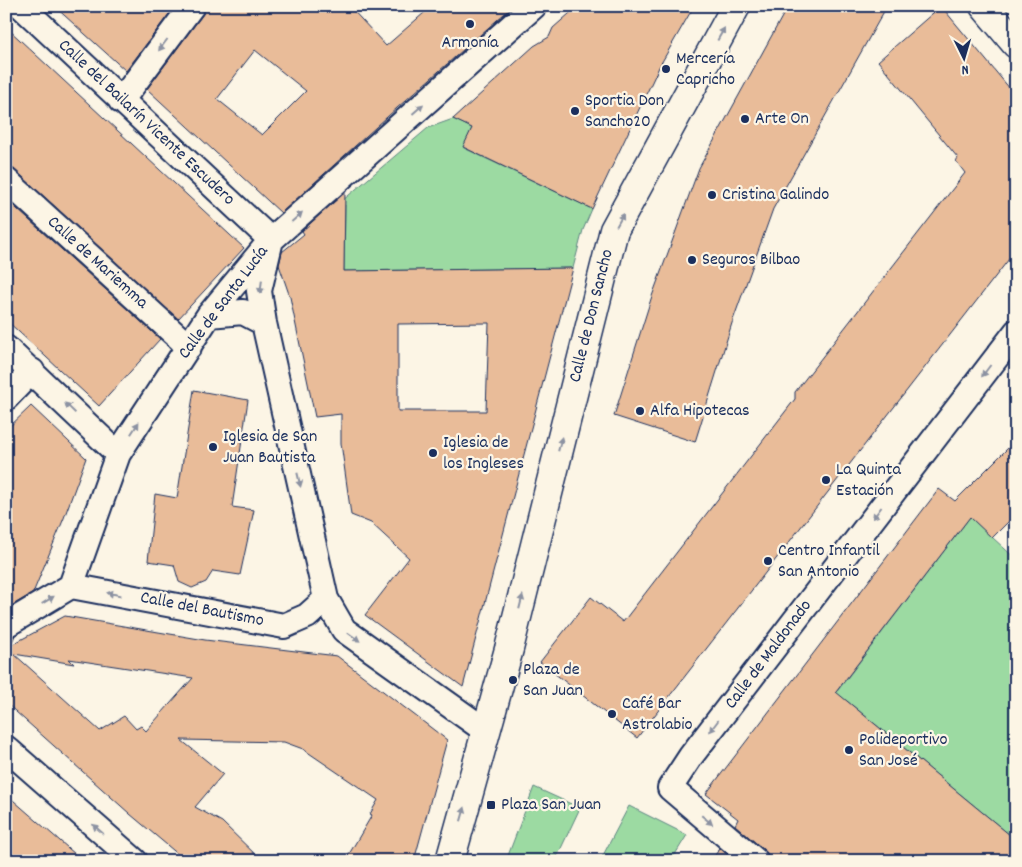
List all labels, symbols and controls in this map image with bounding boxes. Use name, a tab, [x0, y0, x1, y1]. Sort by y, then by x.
marker: Armonía	[464, 18, 476, 30]
one-way arrow	[717, 27, 725, 41]
place label: Armonía	[442, 31, 499, 56]
north arrow	[940, 32, 990, 82]
street label: Calle del Bailarín Vicente Escudero	[52, 34, 240, 212]
one-way arrow	[158, 38, 168, 52]
place label: Mercería Capricho	[676, 47, 735, 93]
text: N	[961, 59, 969, 79]
marker: Mercería Capricho	[660, 63, 672, 75]
place label: Sportia Don Sancho20	[585, 89, 664, 135]
one-way arrow	[412, 103, 424, 115]
marker: Sportia Don Sancho20	[569, 105, 581, 117]
place label: Arte On	[755, 107, 809, 132]
marker: Arte On	[739, 113, 751, 125]
place label: Cristina Galindo	[722, 183, 829, 208]
marker: Cristina Galindo	[706, 189, 718, 201]
street label: Calle de Mariemma	[41, 211, 154, 316]
one-way arrow	[291, 212, 303, 223]
one-way arrow	[616, 213, 624, 227]
street label: Calle de Santa Lucía	[173, 241, 275, 365]
street label: Calle de Don Sancho	[563, 247, 621, 385]
place label: Seguros Bilbao	[702, 248, 800, 273]
marker: Seguros Bilbao	[686, 254, 698, 266]
one-way arrow	[257, 280, 265, 296]
one-way arrow	[981, 364, 991, 377]
place label: Alfa Hipotecas	[650, 399, 750, 424]
one-way arrow	[65, 402, 77, 414]
marker: Alfa Hipotecas	[634, 405, 646, 417]
one-way arrow	[130, 422, 140, 435]
place label: Iglesia de San Juan Bautista	[223, 425, 317, 471]
place label: Iglesia de los Ingleses	[443, 431, 524, 477]
one-way arrow	[556, 437, 564, 452]
marker: Iglesia de San Juan Bautista	[207, 441, 219, 453]
marker: Iglesia de los Ingleses	[427, 447, 439, 459]
place label: La Quinta Estación	[836, 458, 901, 504]
one-way arrow	[295, 473, 303, 488]
marker: La Quinta Estación	[820, 474, 832, 486]
one-way arrow	[871, 506, 882, 519]
place label: Centro Infantil San Antonio	[778, 539, 881, 585]
marker: Centro Infantil San Antonio	[762, 555, 774, 567]
street label: Calle del Bautismo	[138, 586, 266, 634]
one-way arrow	[105, 589, 121, 597]
one-way arrow	[517, 594, 525, 609]
one-way arrow	[41, 595, 54, 604]
street label: Calle de Maldonado	[719, 595, 819, 715]
one-way arrow	[347, 632, 361, 642]
place label: Plaza de San Juan	[523, 658, 583, 704]
marker: Plaza de San Juan	[507, 674, 519, 686]
place label: Café Bar Astrolabio	[622, 692, 693, 738]
marker: Café Bar Astrolabio	[606, 708, 618, 720]
one-way arrow	[709, 719, 719, 733]
place label: Polideportivo San José	[859, 728, 948, 774]
marker: Polideportivo San José	[843, 744, 855, 756]
place label: Plaza San Juan	[501, 793, 601, 818]
marker: Plaza San Juan	[485, 799, 497, 811]
one-way arrow	[459, 806, 467, 821]
one-way arrow	[701, 814, 713, 826]
one-way arrow	[92, 823, 105, 834]

